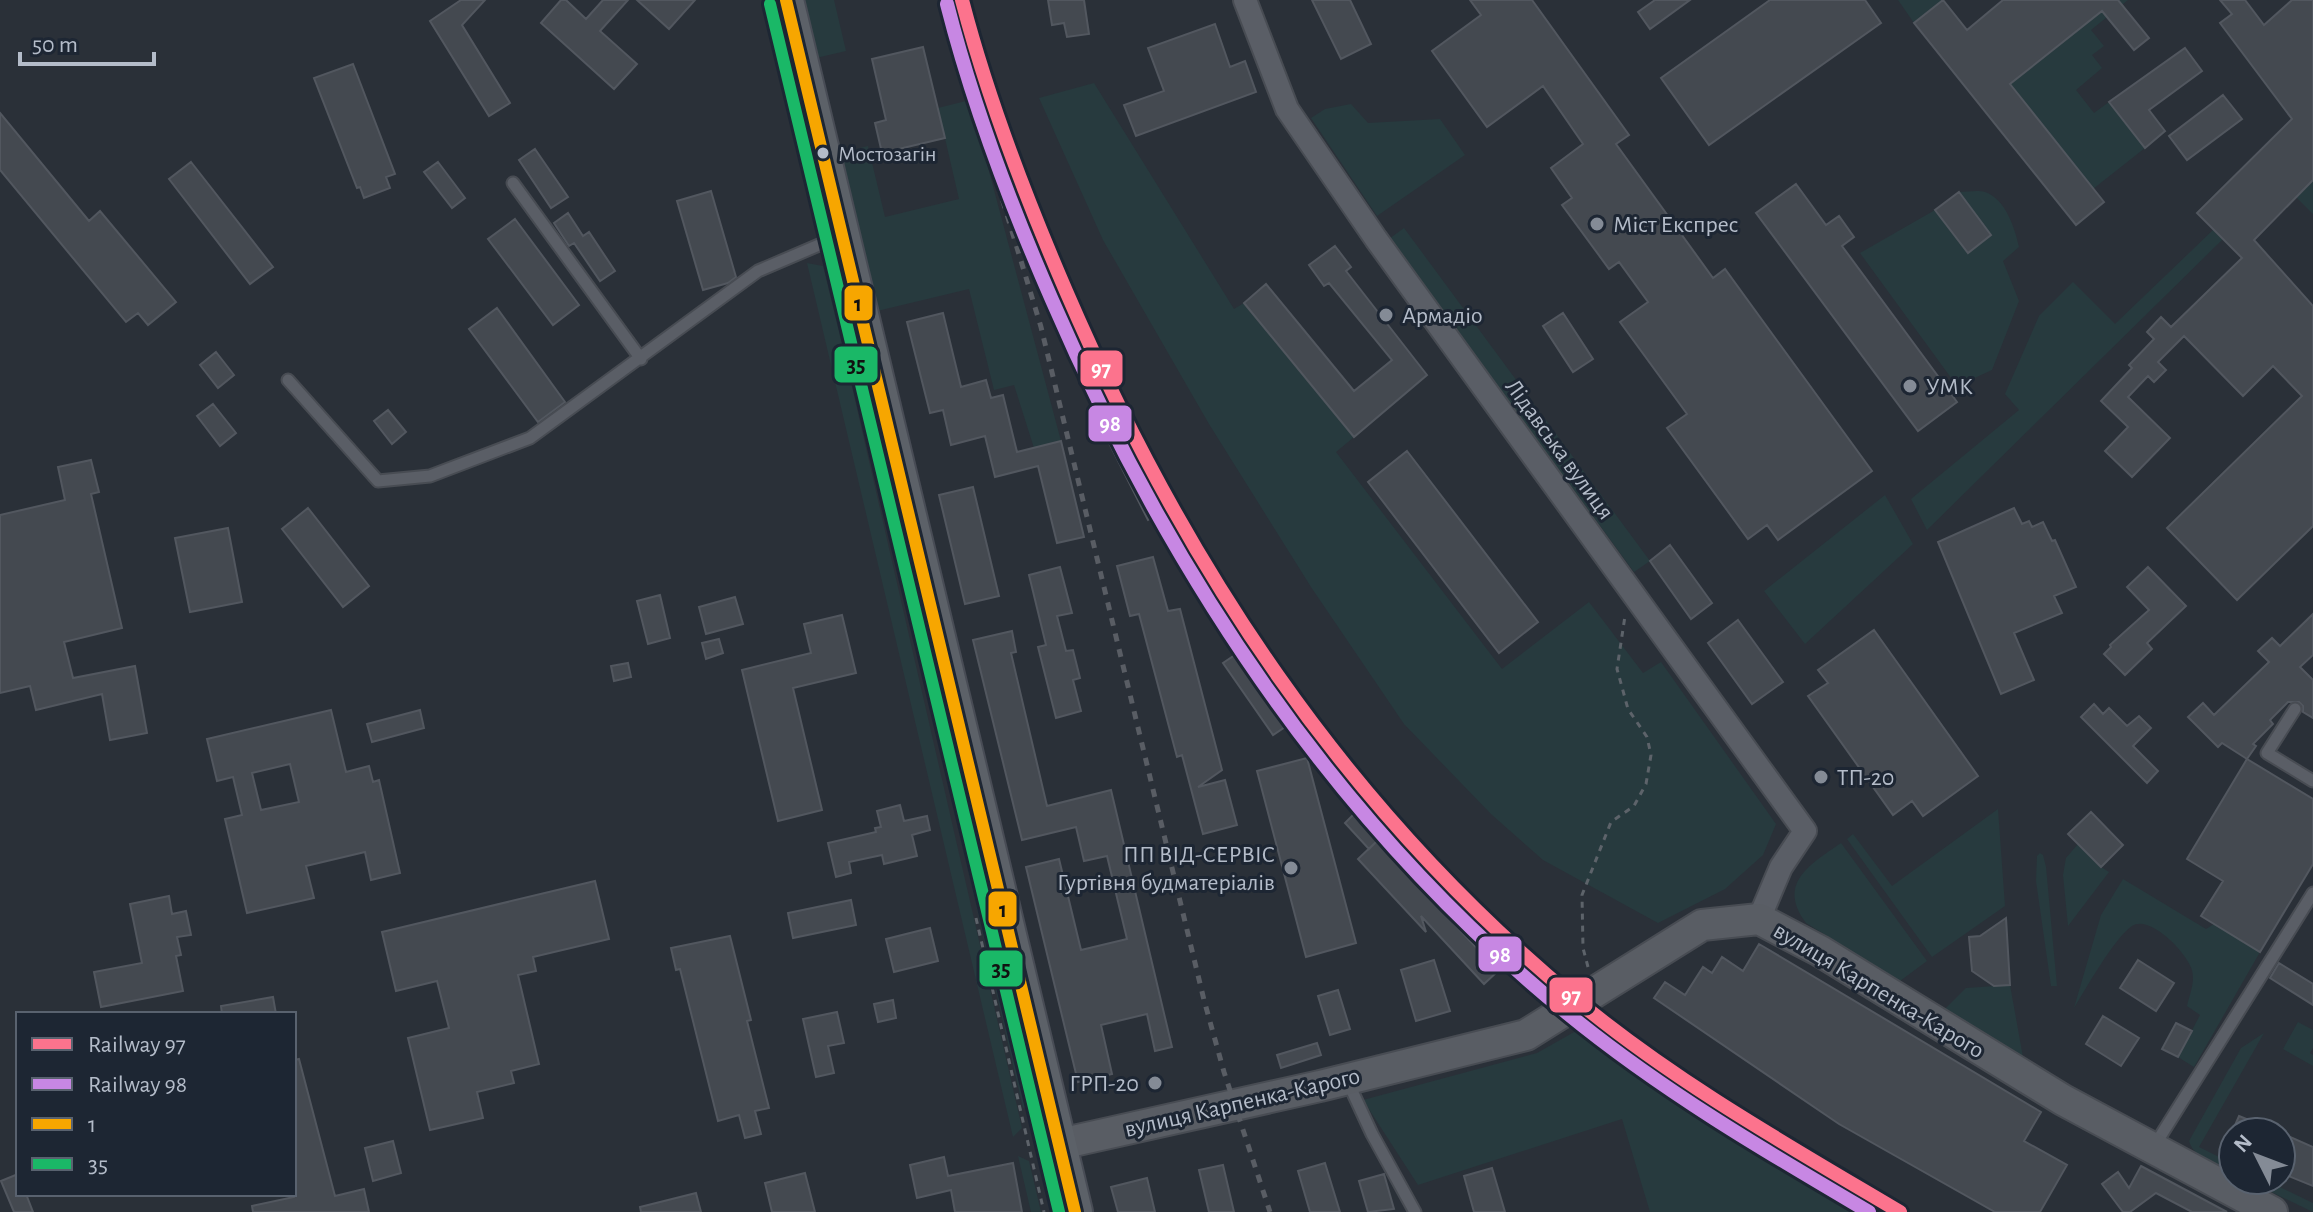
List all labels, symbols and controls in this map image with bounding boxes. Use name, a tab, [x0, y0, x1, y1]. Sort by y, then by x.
scale bar	[20, 16, 154, 66]
text: 50 m	[32, 33, 78, 57]
place label: Мостозагін	[838, 143, 937, 165]
marker: Мостозагін	[815, 145, 831, 161]
place label: Міст Експрес	[1613, 213, 1738, 237]
marker: Міст Експрес	[1588, 215, 1606, 233]
line badge: 1	[843, 284, 874, 322]
text: 1	[854, 293, 862, 315]
place label: Армадіо	[1402, 304, 1483, 328]
marker: Армадіо	[1377, 306, 1395, 324]
line badge: 35	[833, 345, 879, 384]
line badge: 97	[1079, 349, 1124, 388]
text: 35	[847, 354, 866, 376]
text: 97	[1091, 358, 1111, 380]
street label: Лідавська вулиця	[1500, 375, 1618, 524]
place label: УМК	[1926, 375, 1973, 399]
marker: УМК	[1901, 377, 1919, 395]
line badge: 98	[1087, 404, 1133, 443]
text: 98	[1099, 413, 1121, 435]
place label: ТП-20	[1837, 766, 1894, 790]
marker: ТП-20	[1812, 768, 1830, 786]
place label: ПП ВІД-СЕРВІС Гуртівня будматеріалів	[1057, 843, 1275, 895]
marker: ПП ВІД-СЕРВІС Гуртівня будматеріалів	[1282, 859, 1300, 877]
line badge: 1	[987, 890, 1018, 928]
text: 1	[999, 899, 1007, 921]
street label: вулиця Карпенка-Карого	[1769, 919, 1988, 1063]
line badge: 98	[1477, 935, 1523, 973]
text: 98	[1489, 944, 1511, 966]
line badge: 35	[978, 949, 1024, 988]
text: 35	[992, 958, 1011, 980]
line badge: 97	[1548, 976, 1594, 1014]
text: 97	[1561, 985, 1581, 1007]
legend	[16, 1012, 296, 1196]
text: Railway 97	[88, 1033, 186, 1057]
street label: вулиця Карпенка-Карого	[1122, 1064, 1362, 1142]
place label: ГРП-20	[1069, 1072, 1139, 1096]
text: Railway 98	[88, 1073, 187, 1097]
marker: ГРП-20	[1146, 1074, 1164, 1092]
text: 1	[88, 1113, 96, 1137]
north arrow	[2217, 1116, 2297, 1196]
text: N	[2230, 1130, 2256, 1156]
text: 35	[88, 1153, 108, 1177]

